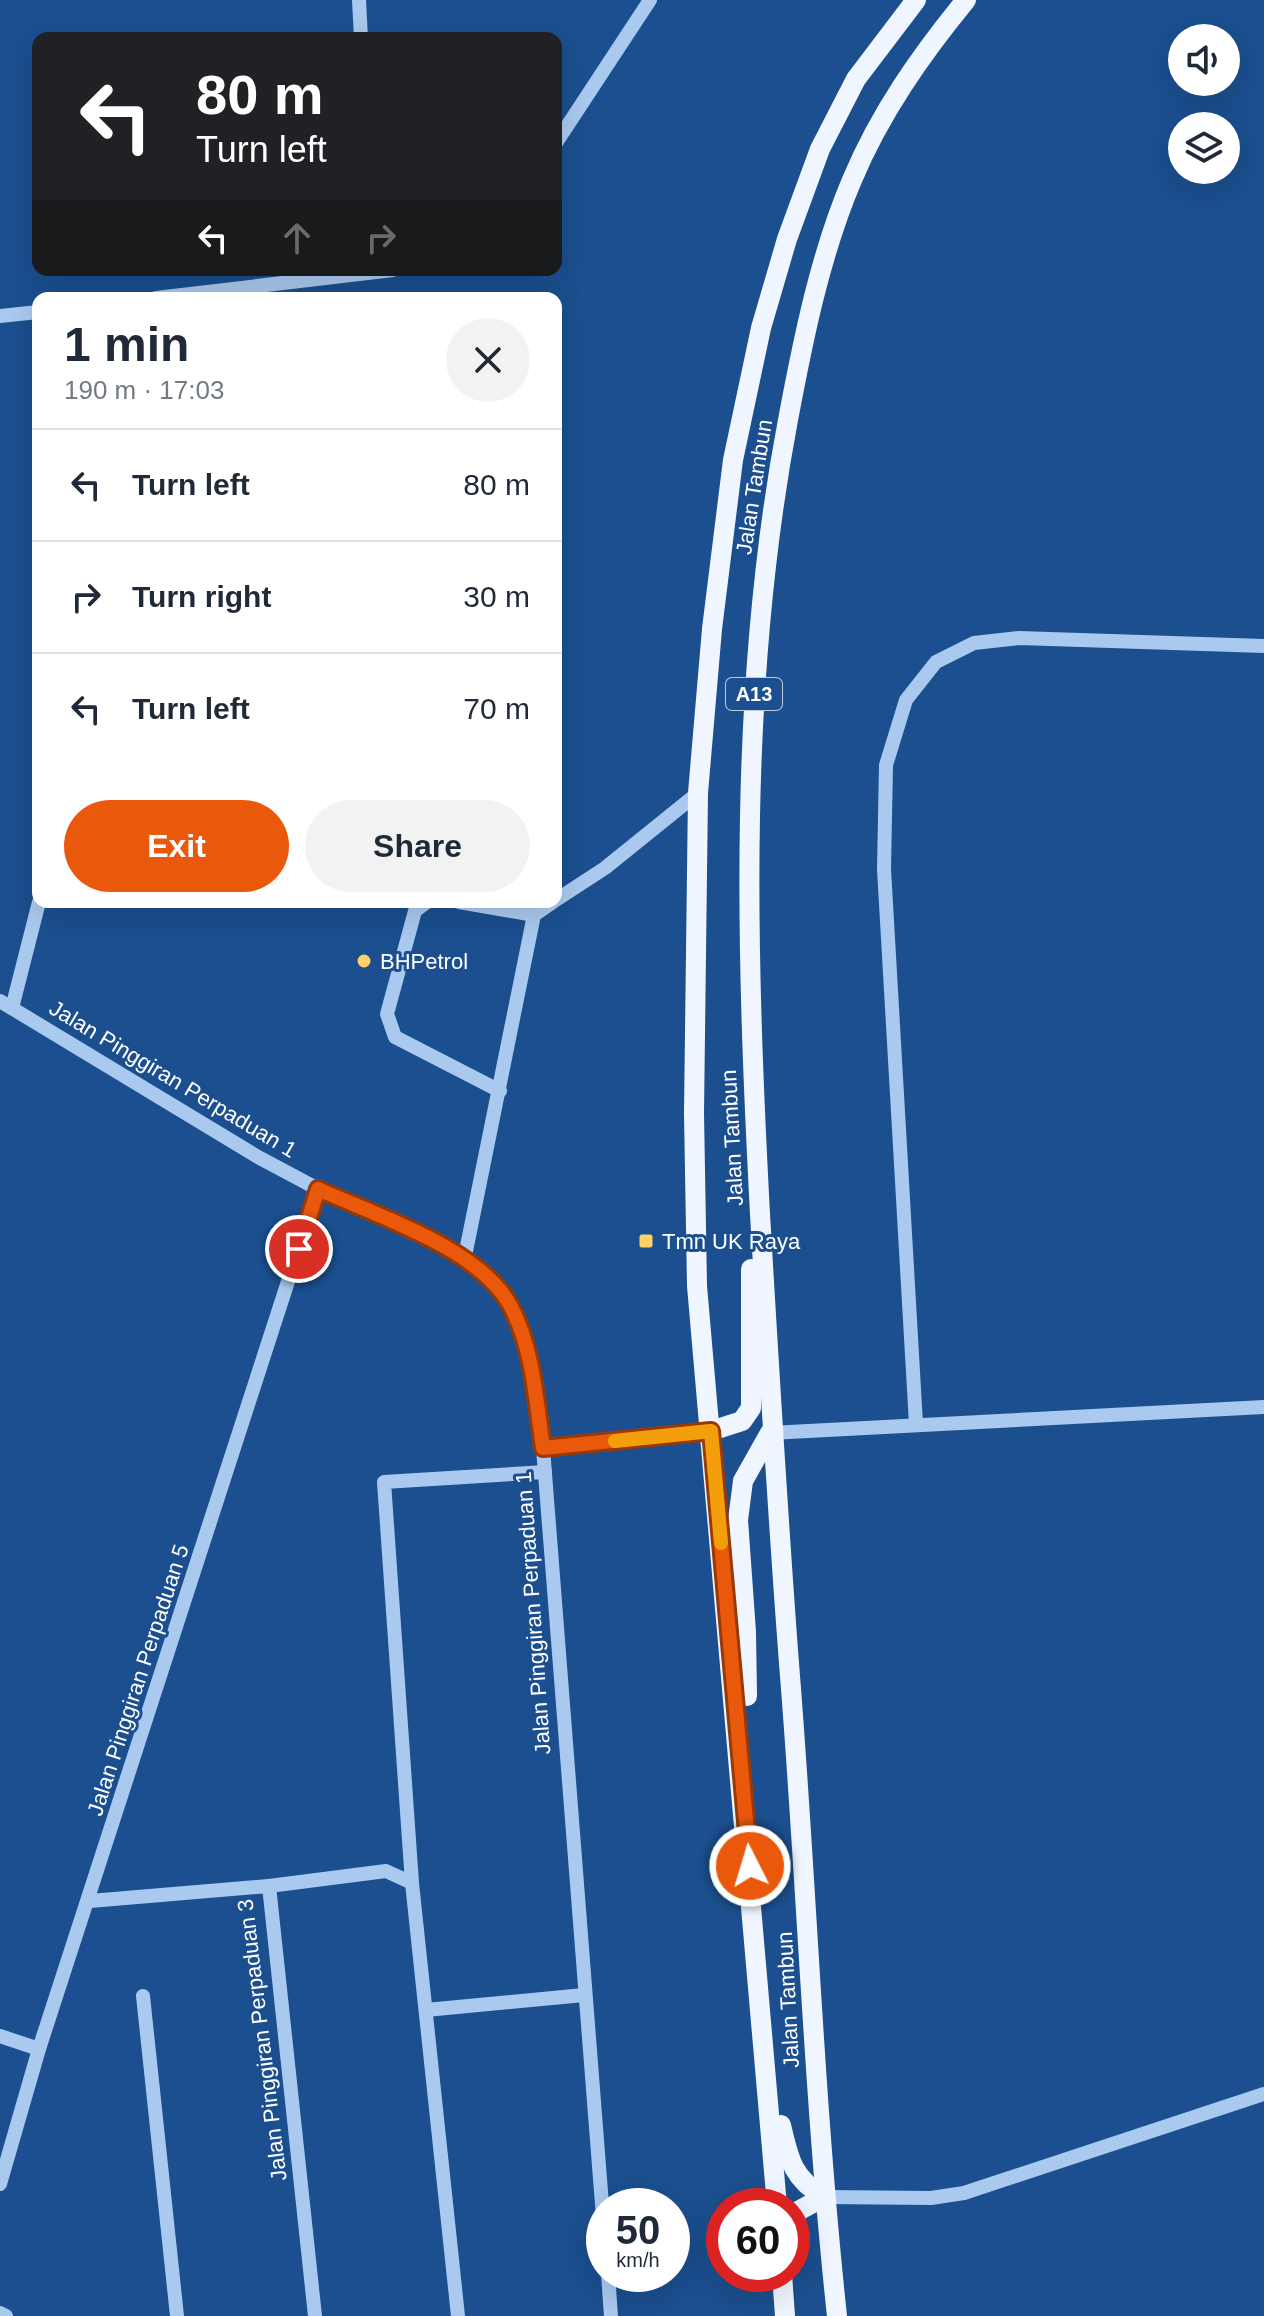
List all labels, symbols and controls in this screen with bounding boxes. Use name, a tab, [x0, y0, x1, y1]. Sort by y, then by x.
map controls	[1168, 24, 1240, 184]
button: sound	[1168, 24, 1240, 96]
text: 80 m	[196, 63, 324, 126]
icon: left	[64, 64, 168, 168]
button: layers	[1168, 112, 1240, 184]
text: Turn left	[196, 129, 327, 170]
icon: left	[191, 216, 235, 260]
icon: ahead	[275, 216, 319, 260]
icon: right	[359, 216, 403, 260]
text: 1 min	[64, 318, 189, 371]
button: close	[446, 318, 530, 402]
text: 190 m · 17:03	[64, 375, 224, 405]
street label: Jalan Tambun	[731, 418, 777, 556]
icon: left	[64, 463, 108, 507]
text: Turn left	[132, 468, 250, 501]
text: 80 m	[463, 468, 530, 501]
icon: right	[64, 575, 108, 619]
text: Turn right	[132, 580, 271, 613]
text: 30 m	[463, 580, 530, 613]
road number: A13	[726, 678, 782, 710]
icon: left	[64, 687, 108, 731]
text: Turn left	[132, 692, 250, 725]
text: 70 m	[463, 692, 530, 725]
button: Exit	[64, 800, 289, 892]
button: Share	[305, 800, 530, 892]
place label: BHPetrol	[380, 949, 468, 974]
marker: BHPetrol	[355, 952, 373, 970]
street label: Jalan Pinggiran Perpaduan 1	[45, 995, 301, 1163]
street label: Jalan Tambun	[716, 1069, 748, 1207]
pin	[265, 1215, 333, 1283]
icon: arrive	[277, 1227, 321, 1271]
place label: Tmn UK Raya	[662, 1229, 801, 1254]
marker: Tmn UK Raya	[637, 1232, 655, 1250]
street label: Jalan Pinggiran Perpaduan 1	[511, 1471, 555, 1755]
street label: Jalan Pinggiran Perpaduan 5	[82, 1541, 194, 1819]
position arrow	[708, 1824, 792, 1908]
street label: Jalan Pinggiran Perpaduan 3	[232, 1898, 292, 2182]
street label: Jalan Tambun	[772, 1931, 804, 2069]
speed limit sign: 60	[706, 2188, 810, 2292]
text: 50	[616, 2208, 660, 2252]
text: km/h	[616, 2249, 660, 2271]

